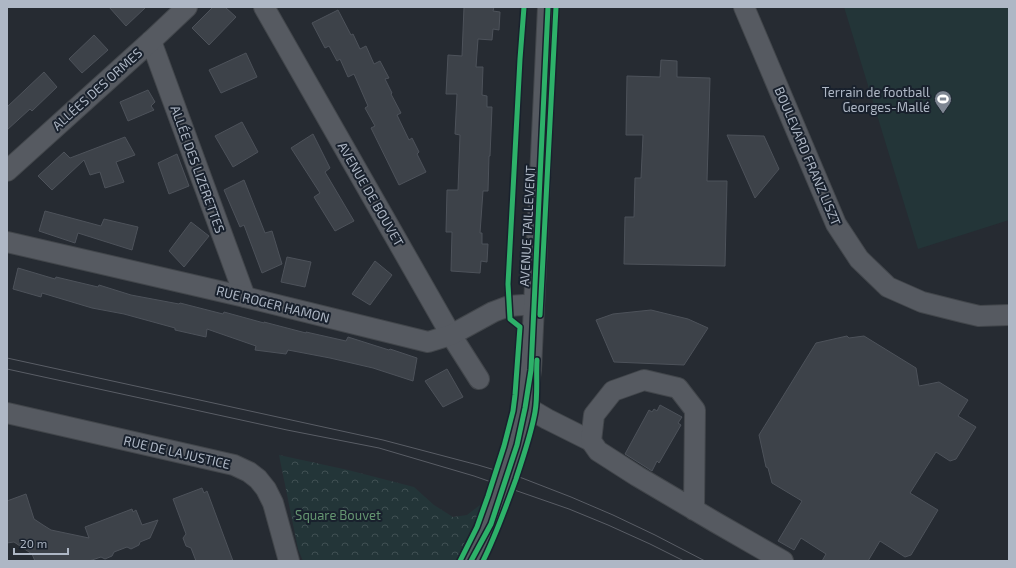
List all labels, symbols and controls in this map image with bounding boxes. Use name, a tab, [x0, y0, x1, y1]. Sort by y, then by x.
street label: ALLÉES DES ORMES	[48, 44, 145, 133]
street label: BOULEVARD FRANZ LISZT	[771, 84, 845, 228]
place label: Terrain de football Georges-Mallé	[822, 84, 930, 115]
sports icon: Terrain de football Georges-Mallé	[933, 89, 953, 114]
street label: ALLÉE DES LIZERETTES	[167, 103, 229, 235]
street label: AVENUE DE BOUVET	[335, 139, 408, 249]
street label: AVENUE TAILLEVENT	[516, 165, 538, 287]
street label: RUE ROGER HAMON	[215, 282, 331, 326]
street label: RUE DE LA JUSTICE	[122, 432, 232, 472]
park label: Square Bouvet	[295, 507, 381, 523]
scale bar	[14, 530, 68, 556]
text: 20 m	[20, 536, 47, 550]

